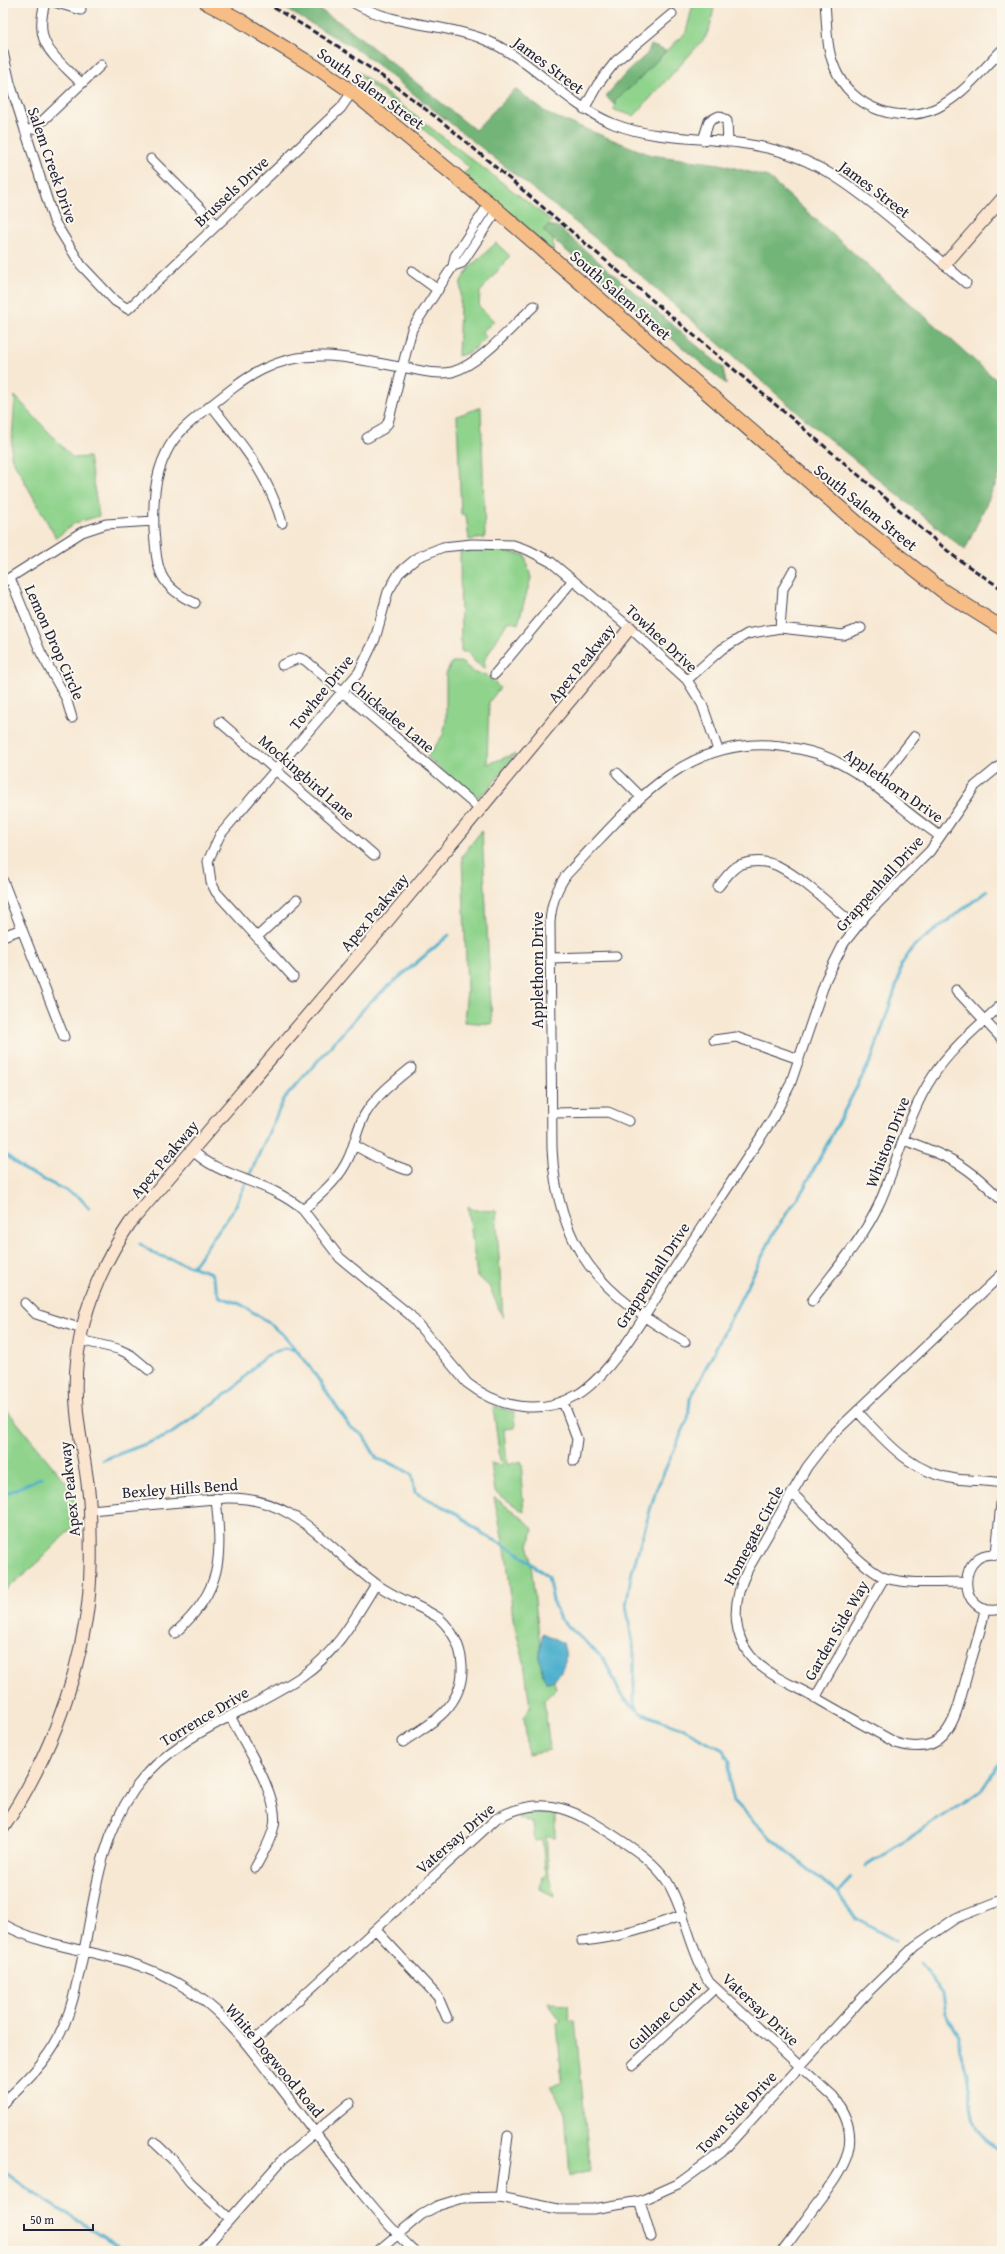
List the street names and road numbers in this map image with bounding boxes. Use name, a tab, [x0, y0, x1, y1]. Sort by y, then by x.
street label: James Street	[507, 29, 590, 100]
street label: South Salem Street	[312, 41, 430, 135]
street label: Salem Creek Drive	[22, 104, 84, 226]
street label: Brussels Drive	[188, 150, 274, 232]
street label: James Street	[833, 153, 916, 224]
street label: South Salem Street	[565, 244, 677, 346]
street label: South Salem Street	[809, 458, 923, 557]
street label: Lemon Drop Circle	[19, 581, 91, 703]
street label: Towhee Drive	[621, 598, 703, 678]
street label: Apex Peakway	[542, 618, 620, 708]
street label: Towhee Drive	[283, 649, 359, 735]
street label: Chickadee Lane	[346, 673, 440, 759]
street label: Mockingbird Lane	[254, 728, 360, 826]
street label: Applethorn Drive	[839, 742, 949, 828]
street label: Grappenhall Drive	[829, 830, 929, 936]
street label: Apex Peakway	[334, 868, 414, 956]
street label: Applethorn Drive	[525, 912, 549, 1028]
street label: Whiston Drive	[859, 1093, 915, 1191]
street label: Apex Peakway	[124, 1115, 204, 1203]
street label: Grappenhall Drive	[609, 1217, 695, 1333]
street label: Apex Peakway	[52, 1440, 86, 1538]
street label: Bexley Hills Bend	[121, 1472, 239, 1504]
street label: Homegate Circle	[717, 1481, 789, 1589]
street label: Garden Side Way	[798, 1575, 874, 1685]
street label: Torrence Drive	[155, 1680, 253, 1752]
street label: Vatersay Drive	[410, 1797, 500, 1879]
street label: Vatersay Drive	[717, 1967, 805, 2051]
street label: Gullane Court	[622, 1974, 706, 2055]
street label: White Dogwood Road	[220, 1998, 330, 2123]
street label: Town Side Drive	[690, 2065, 782, 2159]

